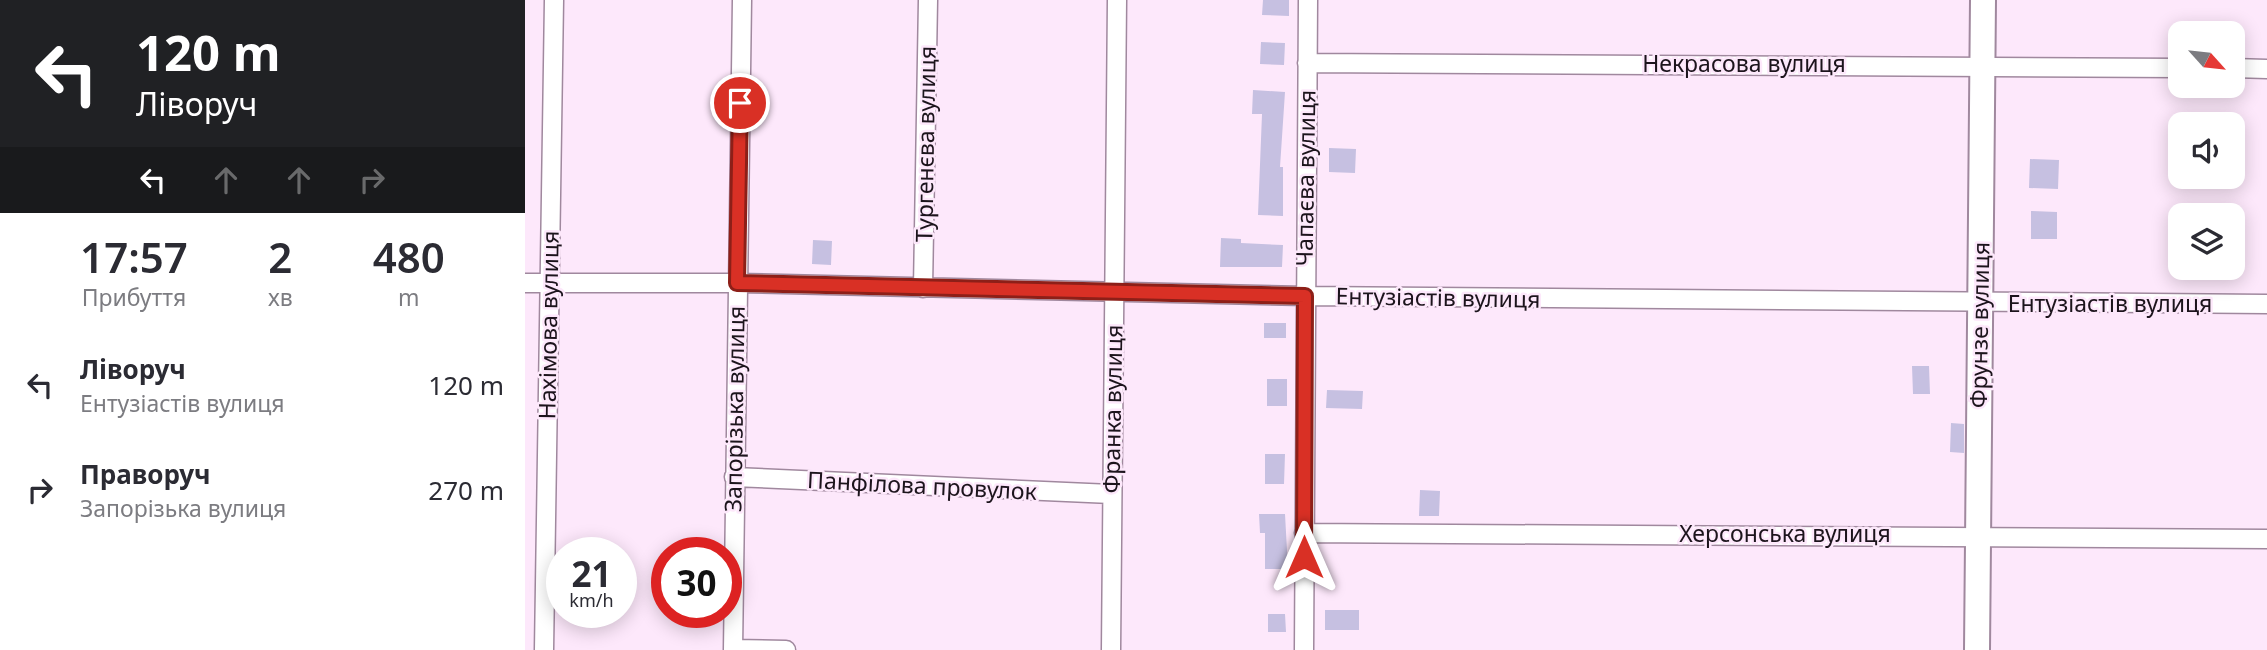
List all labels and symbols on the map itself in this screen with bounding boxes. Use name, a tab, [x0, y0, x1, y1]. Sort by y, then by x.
north arrow	[2168, 21, 2245, 98]
street label: Тургенєва вулиця	[907, 46, 943, 242]
street label: Некрасова вулиця	[1642, 47, 1846, 79]
pin	[710, 73, 770, 133]
street label: Чапаєва вулиця	[1287, 89, 1323, 267]
street label: Нахімова вулиця	[530, 230, 566, 420]
street label: Фрунзе вулиця	[1962, 242, 1996, 408]
street label: Ентузіастів вулиця	[1335, 279, 1541, 315]
street label: Ентузіастів вулиця	[2008, 287, 2212, 319]
street label: Запорізька вулиця	[716, 306, 752, 512]
street label: Франка вулиця	[1095, 324, 1129, 494]
street label: Панфілова провулок	[806, 463, 1038, 507]
street label: Херсонська вулиця	[1679, 517, 1891, 549]
position arrow	[1267, 520, 1341, 594]
speed limit sign: 30	[651, 537, 742, 628]

